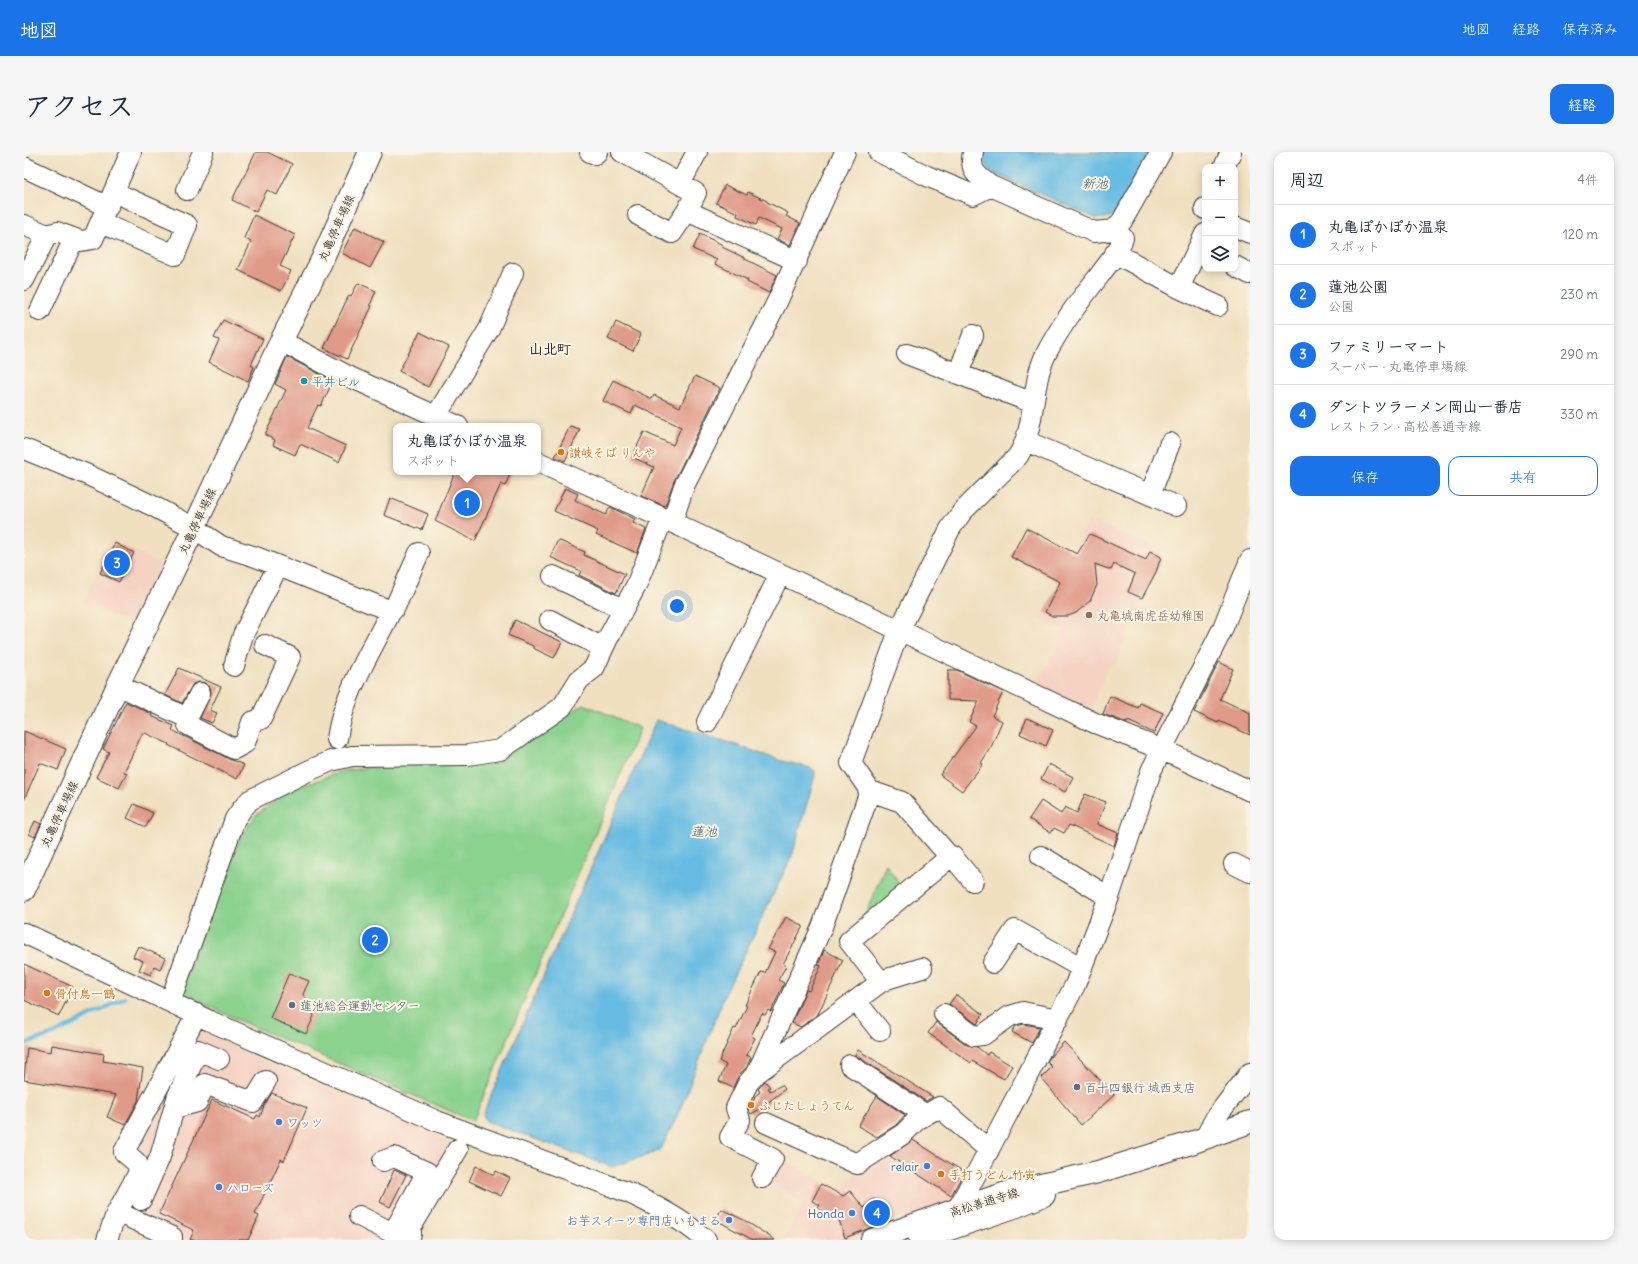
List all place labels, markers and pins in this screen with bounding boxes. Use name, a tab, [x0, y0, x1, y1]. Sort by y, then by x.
place label: 平井ビル	[312, 374, 360, 389]
marker: 平井ビル	[299, 376, 309, 386]
place label: 讃岐そば りんや	[569, 445, 656, 460]
marker: 讃岐そば りんや	[556, 447, 566, 457]
pin: 1	[454, 488, 480, 518]
pin: 3	[104, 548, 130, 578]
place label: 丸亀城南虎岳幼稚園	[1097, 608, 1205, 623]
marker: 丸亀城南虎岳幼稚園	[1084, 610, 1094, 620]
pin: 2	[362, 925, 388, 955]
place label: 骨付鳥一鶴	[55, 986, 115, 1001]
marker: 骨付鳥一鶴	[42, 988, 52, 998]
place label: 蓮池総合運動センター	[300, 998, 420, 1013]
marker: 蓮池総合運動センター	[287, 1000, 297, 1010]
place label: 百十四銀行 城西支店	[1085, 1080, 1196, 1095]
marker: 百十四銀行 城西支店	[1072, 1082, 1082, 1092]
place label: ふじたしょうてん	[759, 1098, 855, 1113]
marker: ふじたしょうてん	[746, 1100, 756, 1110]
place label: ワッツ	[287, 1115, 323, 1130]
marker: ワッツ	[274, 1117, 284, 1127]
place label: relair	[891, 1159, 919, 1174]
marker: relair	[922, 1161, 932, 1171]
place label: 手打うどん 竹寅	[949, 1167, 1036, 1182]
marker: 手打うどん 竹寅	[936, 1169, 946, 1179]
place label: ハローズ	[227, 1180, 274, 1195]
marker: ハローズ	[214, 1182, 224, 1192]
pin: 4	[864, 1198, 890, 1228]
place label: Honda	[808, 1206, 844, 1221]
marker: Honda	[847, 1208, 857, 1218]
place label: お芋スイーツ専門店いもまる	[566, 1213, 721, 1228]
marker: お芋スイーツ専門店いもまる	[724, 1215, 734, 1225]

